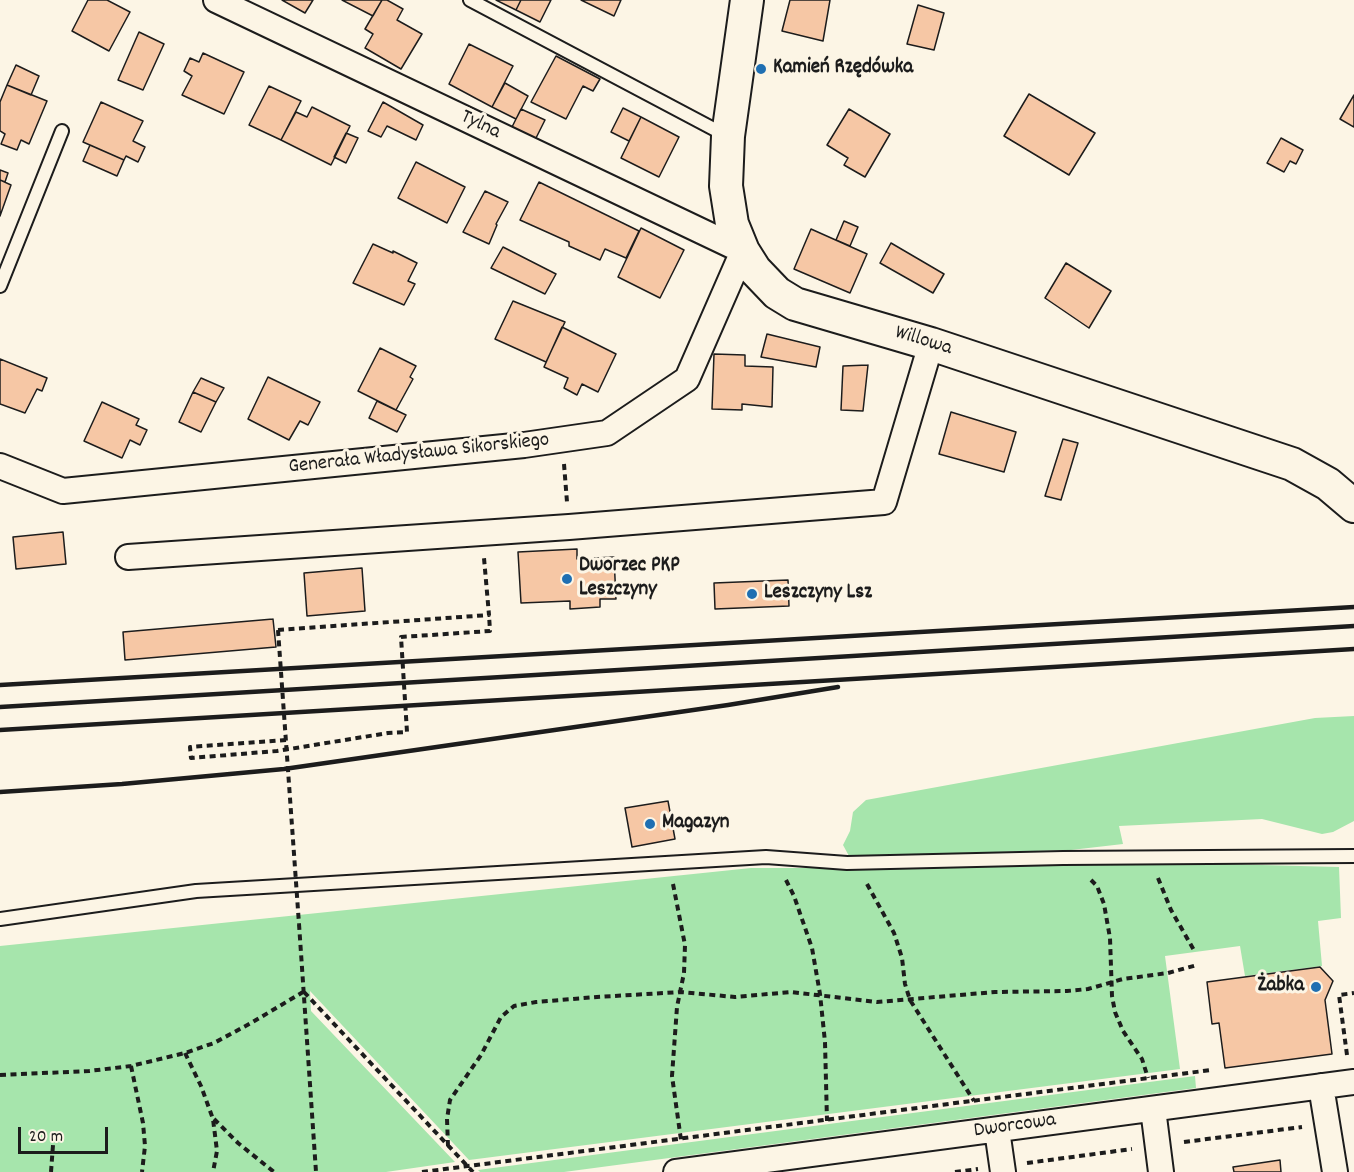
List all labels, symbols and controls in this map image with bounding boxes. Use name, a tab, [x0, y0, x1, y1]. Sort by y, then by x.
place label: Kamień Rzędówka	[773, 56, 913, 82]
marker: Kamień Rzędówka	[754, 62, 768, 76]
street label: Tylna	[456, 106, 504, 146]
street label: Willowa	[891, 321, 955, 363]
street label: Generała Władysława Sikorskiego	[287, 429, 551, 481]
place label: Dworzec PKP Leszczyny	[579, 554, 680, 604]
marker: Dworzec PKP Leszczyny	[560, 572, 574, 586]
place label: Leszczyny Lsz	[764, 581, 872, 607]
marker: Leszczyny Lsz	[745, 587, 759, 601]
place label: Magazyn	[662, 811, 729, 837]
marker: Magazyn	[643, 817, 657, 831]
place label: Żabka	[1257, 974, 1304, 1000]
marker: Żabka	[1309, 980, 1323, 994]
street label: Dworcowa	[972, 1109, 1058, 1145]
scale bar	[21, 1115, 111, 1153]
text: 20 m	[29, 1125, 63, 1150]

